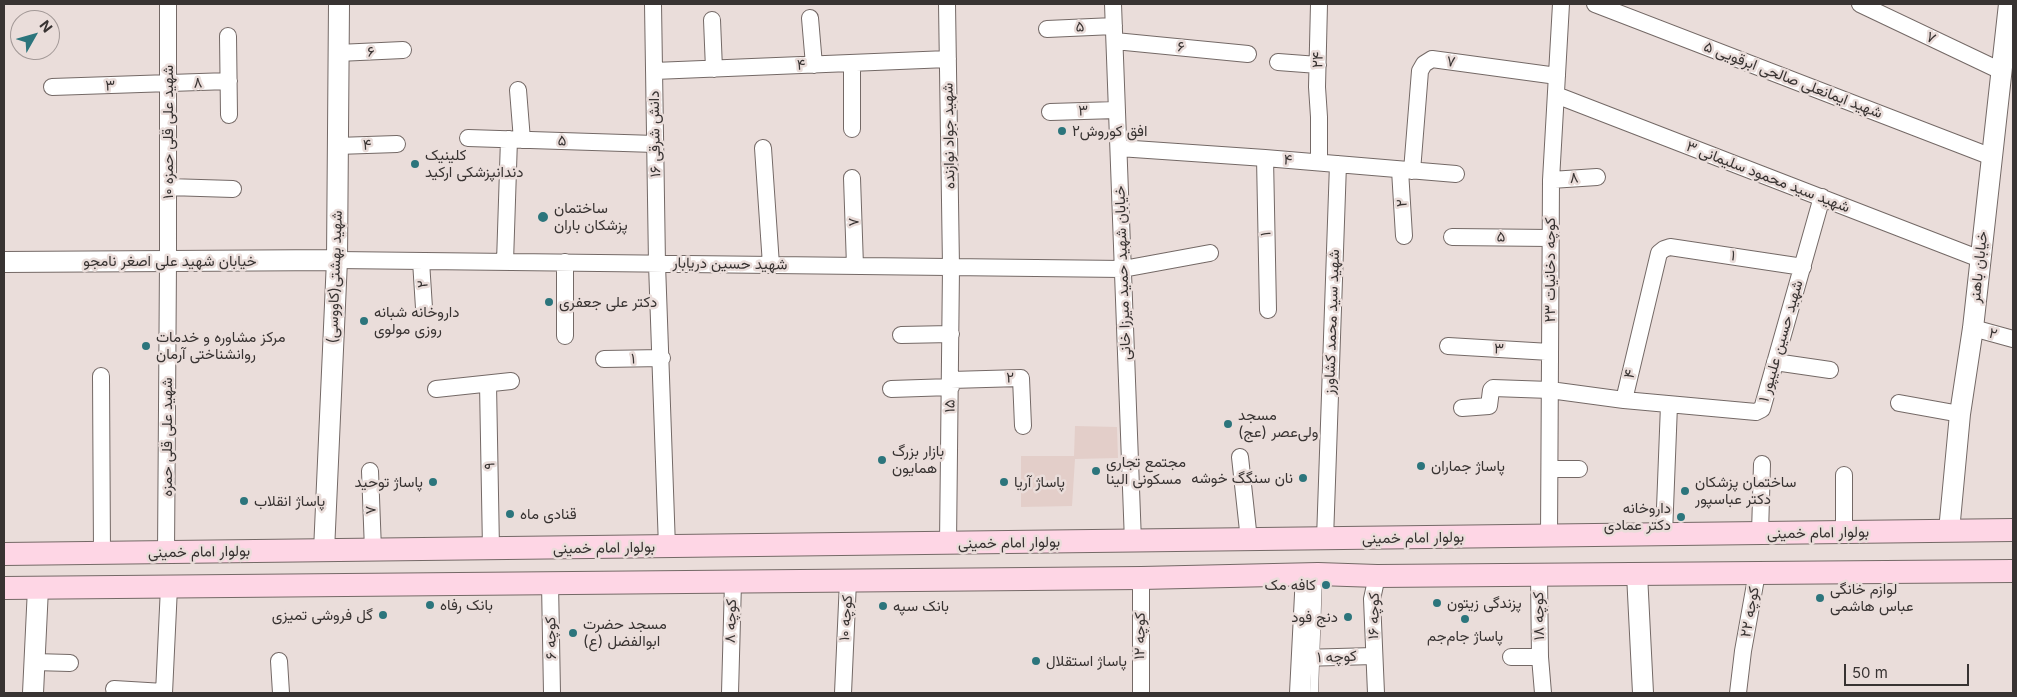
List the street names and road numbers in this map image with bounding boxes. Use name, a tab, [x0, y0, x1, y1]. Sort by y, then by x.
street label: ۵	[1075, 18, 1085, 36]
street label: ۷	[1923, 28, 1939, 48]
street label: ۶	[1177, 38, 1185, 56]
street label: شهید ایمانعلی صالحی ابرقویی ۵	[1701, 38, 1885, 122]
street label: ۶	[367, 43, 375, 61]
street label: ۲۴	[1309, 51, 1327, 69]
street label: ۷	[1445, 52, 1457, 72]
street label: ۴	[796, 56, 806, 74]
street label: شهید علی قلی حمزه ۱۰	[159, 65, 177, 199]
street label: ۸	[193, 74, 203, 92]
street label: ۳	[105, 77, 115, 95]
street label: شهید جواد نوازنده	[939, 83, 959, 189]
street label: دانش شرقی ۱۶	[645, 90, 665, 178]
street label: ۳	[1078, 102, 1088, 120]
street label: ۵	[557, 132, 567, 150]
street label: ۴	[362, 136, 372, 154]
street label: شهید سید محمود سلیمانی ۳	[1684, 137, 1852, 217]
street label: ۴	[1283, 151, 1293, 169]
street label: ۸	[1569, 169, 1579, 187]
street label: خیابان شهید حمید میرزا خانی	[1111, 185, 1135, 361]
street label: ۲	[1393, 199, 1411, 207]
street label: شهید بهشتی(کاووسی)	[324, 210, 346, 344]
street label: ۷	[845, 217, 863, 227]
street label: کوچه دخانیات ۲۳	[1541, 217, 1559, 323]
street label: ۵	[1496, 228, 1506, 246]
street label: خیابان باهنر	[1966, 230, 1992, 304]
street label: ۱	[1257, 232, 1275, 236]
street label: ۱	[1729, 247, 1737, 265]
street label: شهید سید محمد کشاورز	[1320, 249, 1344, 395]
street label: خیابان شهید علی اصغر نامجو	[83, 252, 257, 270]
street label: شهید حسین دریابار	[672, 254, 788, 274]
street label: شهید حسین علیپور ۱	[1755, 278, 1807, 404]
street label: ۲	[414, 279, 432, 289]
street label: ۲	[1987, 324, 1999, 344]
street label: ۳	[1494, 340, 1504, 358]
street label: ۱	[631, 350, 635, 368]
street label: ۴	[1620, 368, 1640, 380]
street label: ۲	[1006, 369, 1014, 387]
street label: شهید علی قلی حمزه	[158, 377, 176, 497]
street label: ۱۵	[941, 399, 959, 413]
street label: ۹	[481, 462, 499, 470]
street label: ۷	[362, 505, 380, 515]
street label: بولوار امام خمینی	[1767, 523, 1869, 543]
street label: بولوار امام خمینی	[1362, 528, 1464, 548]
street label: بولوار امام خمینی	[958, 533, 1060, 553]
street label: بولوار امام خمینی	[553, 538, 655, 558]
street label: بولوار امام خمینی	[148, 542, 250, 562]
street label: کوچه ۲۲	[1737, 585, 1763, 639]
street label: کوچه ۱۶	[1365, 592, 1383, 640]
street label: کوچه ۱۸	[1530, 592, 1548, 640]
street label: کوچه ۱۰	[835, 594, 857, 642]
street label: کوچه ۸	[721, 599, 741, 643]
street label: کوچه ۱۲	[1131, 612, 1149, 660]
street label: کوچه ۶	[542, 617, 560, 659]
street label: کوچه ۱	[1317, 647, 1357, 667]

